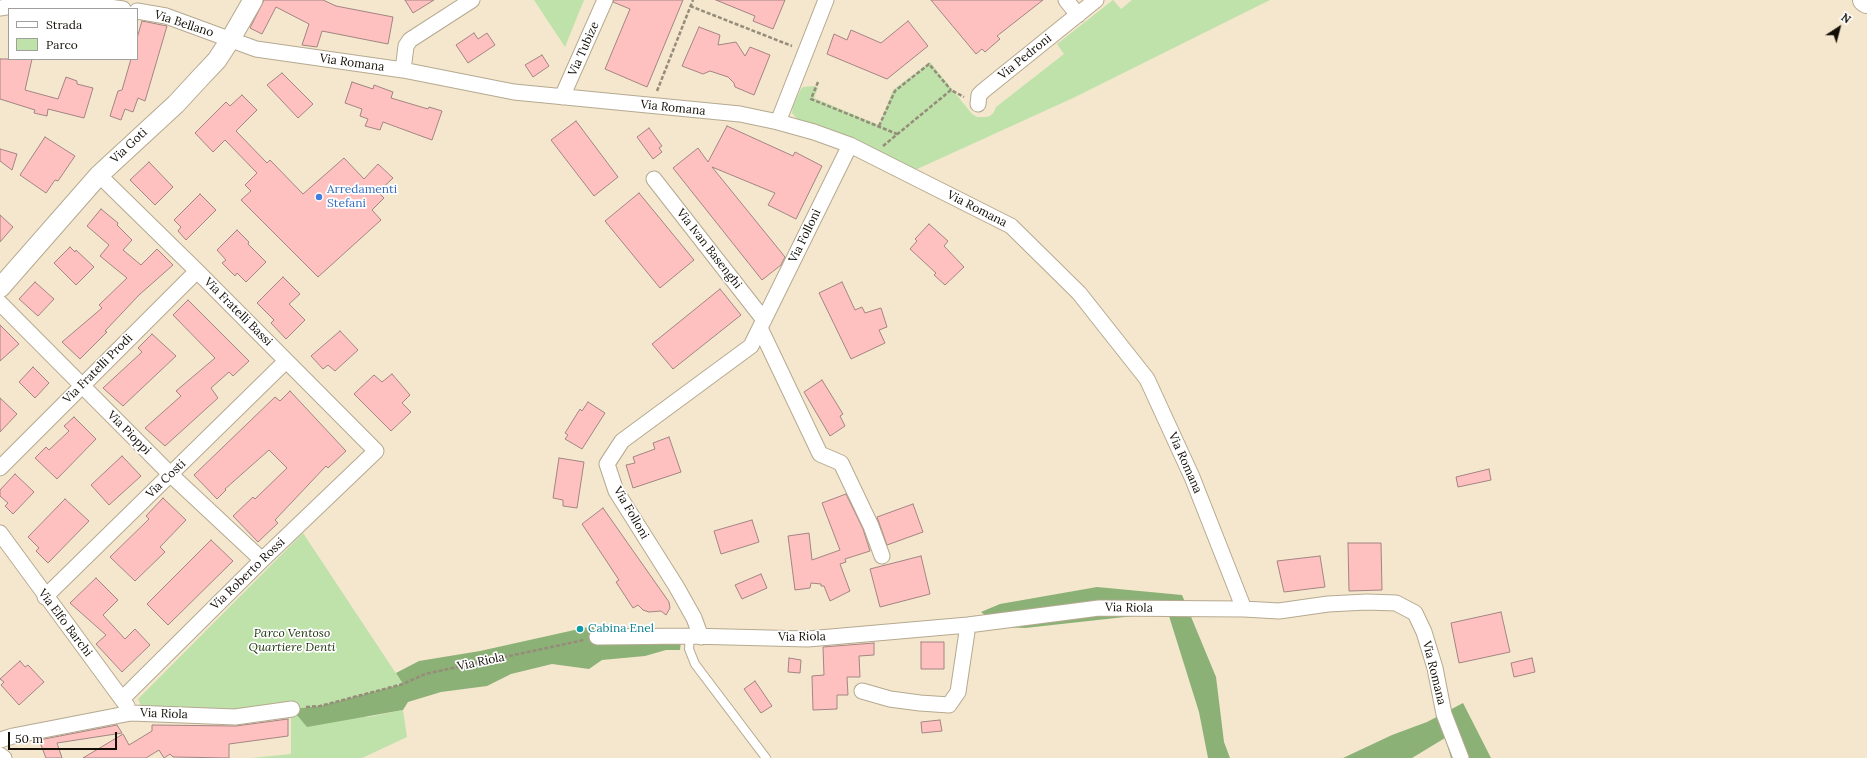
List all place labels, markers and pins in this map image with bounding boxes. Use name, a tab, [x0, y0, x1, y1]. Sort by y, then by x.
place label: Arredamenti Stefani	[327, 183, 397, 211]
marker: Arredamenti Stefani	[314, 192, 324, 202]
place label: Cabina Enel	[588, 622, 654, 636]
marker: Cabina Enel	[575, 624, 585, 634]

